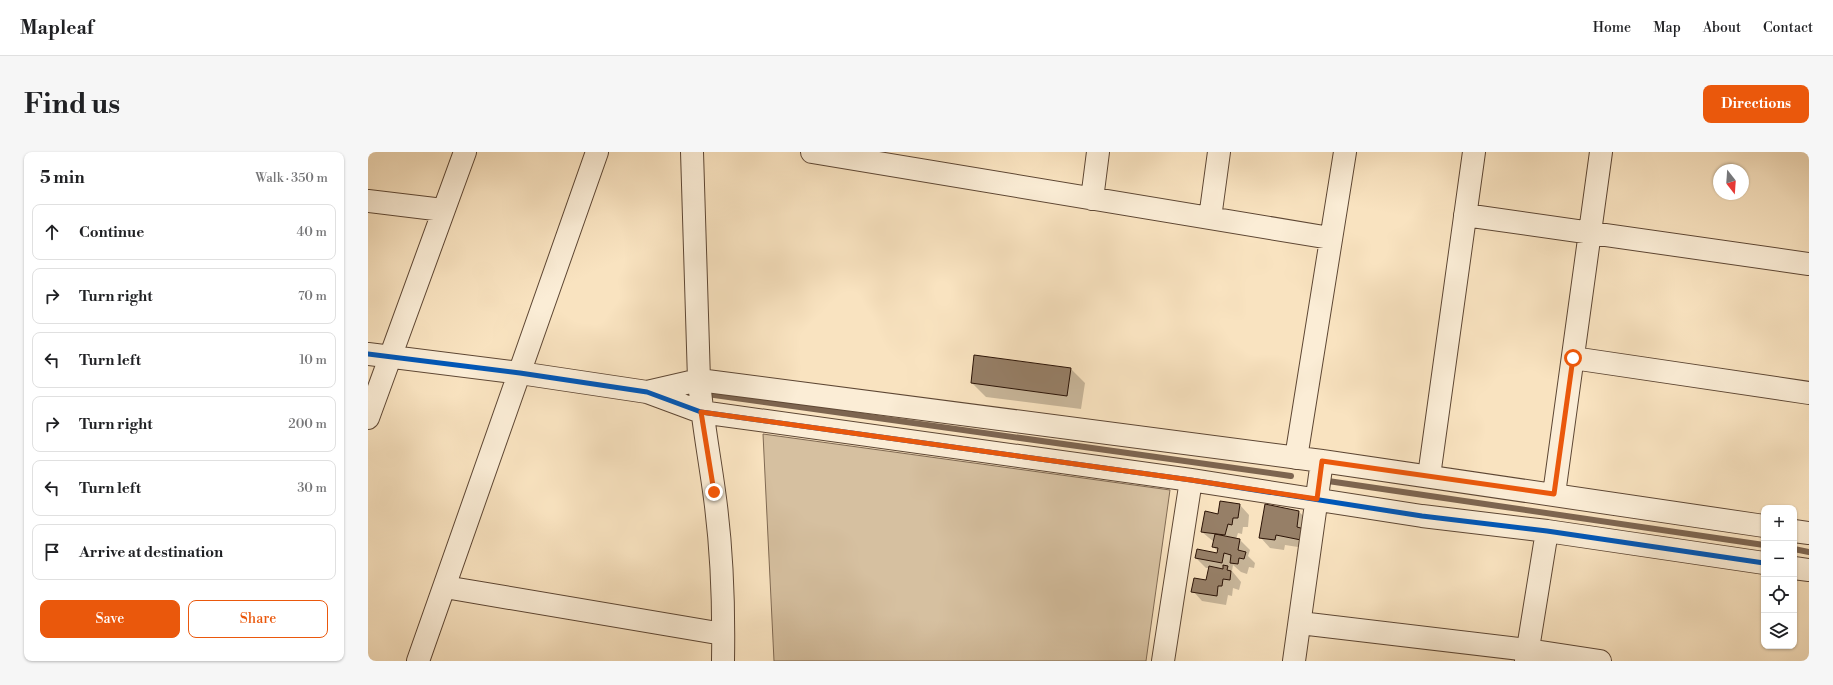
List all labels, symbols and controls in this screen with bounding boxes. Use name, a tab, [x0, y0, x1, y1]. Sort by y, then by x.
text: Mapleaf	[20, 16, 93, 40]
text: Home	[1593, 19, 1631, 37]
text: Map	[1653, 19, 1681, 37]
text: About	[1703, 19, 1741, 37]
text: Contact	[1763, 19, 1813, 37]
button: Directions	[1703, 85, 1809, 123]
text: Find us	[24, 87, 120, 122]
north arrow	[1713, 164, 1749, 200]
text: 5 min	[40, 167, 85, 189]
text: Walk · 350 m	[255, 170, 328, 186]
icon: ahead	[41, 221, 63, 243]
text: Continue	[79, 223, 144, 242]
text: 40 m	[297, 224, 327, 240]
icon: right	[41, 285, 63, 307]
text: Turn right	[79, 287, 153, 306]
text: 70 m	[298, 288, 327, 304]
icon: left	[41, 349, 63, 371]
route start	[1564, 349, 1582, 367]
text: Turn left	[79, 351, 141, 370]
text: 10 m	[299, 352, 327, 368]
icon: right	[41, 413, 63, 435]
text: Turn right	[79, 415, 153, 434]
text: 200 m	[288, 416, 327, 432]
icon: left	[41, 477, 63, 499]
text: Turn left	[79, 479, 141, 498]
text: 30 m	[297, 480, 327, 496]
route end	[705, 483, 723, 501]
map controls	[1761, 505, 1797, 649]
button: +	[1761, 505, 1797, 541]
icon: arrive	[41, 541, 63, 563]
button: −	[1761, 541, 1797, 577]
text: Arrive at destination	[79, 543, 223, 562]
button: locate	[1761, 577, 1797, 613]
button: Save	[40, 600, 180, 638]
button: Share	[188, 600, 328, 638]
button: layers	[1761, 613, 1797, 649]

